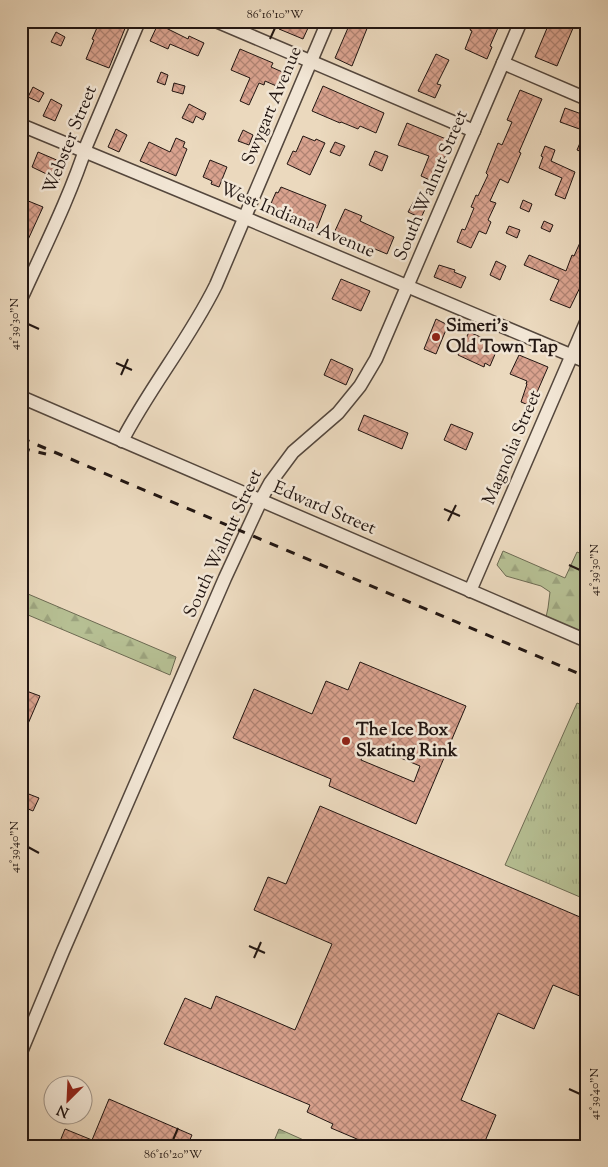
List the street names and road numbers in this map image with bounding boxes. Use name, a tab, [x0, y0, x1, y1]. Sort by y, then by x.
street label: Swygart Avenue	[236, 43, 310, 169]
street label: Webster Street	[37, 82, 105, 198]
street label: South Walnut Street	[389, 107, 475, 265]
street label: West Indiana Avenue	[215, 176, 379, 266]
street label: Magnolia Street	[477, 387, 549, 509]
street label: South Walnut Street	[178, 466, 270, 622]
street label: Edward Street	[268, 476, 380, 542]

